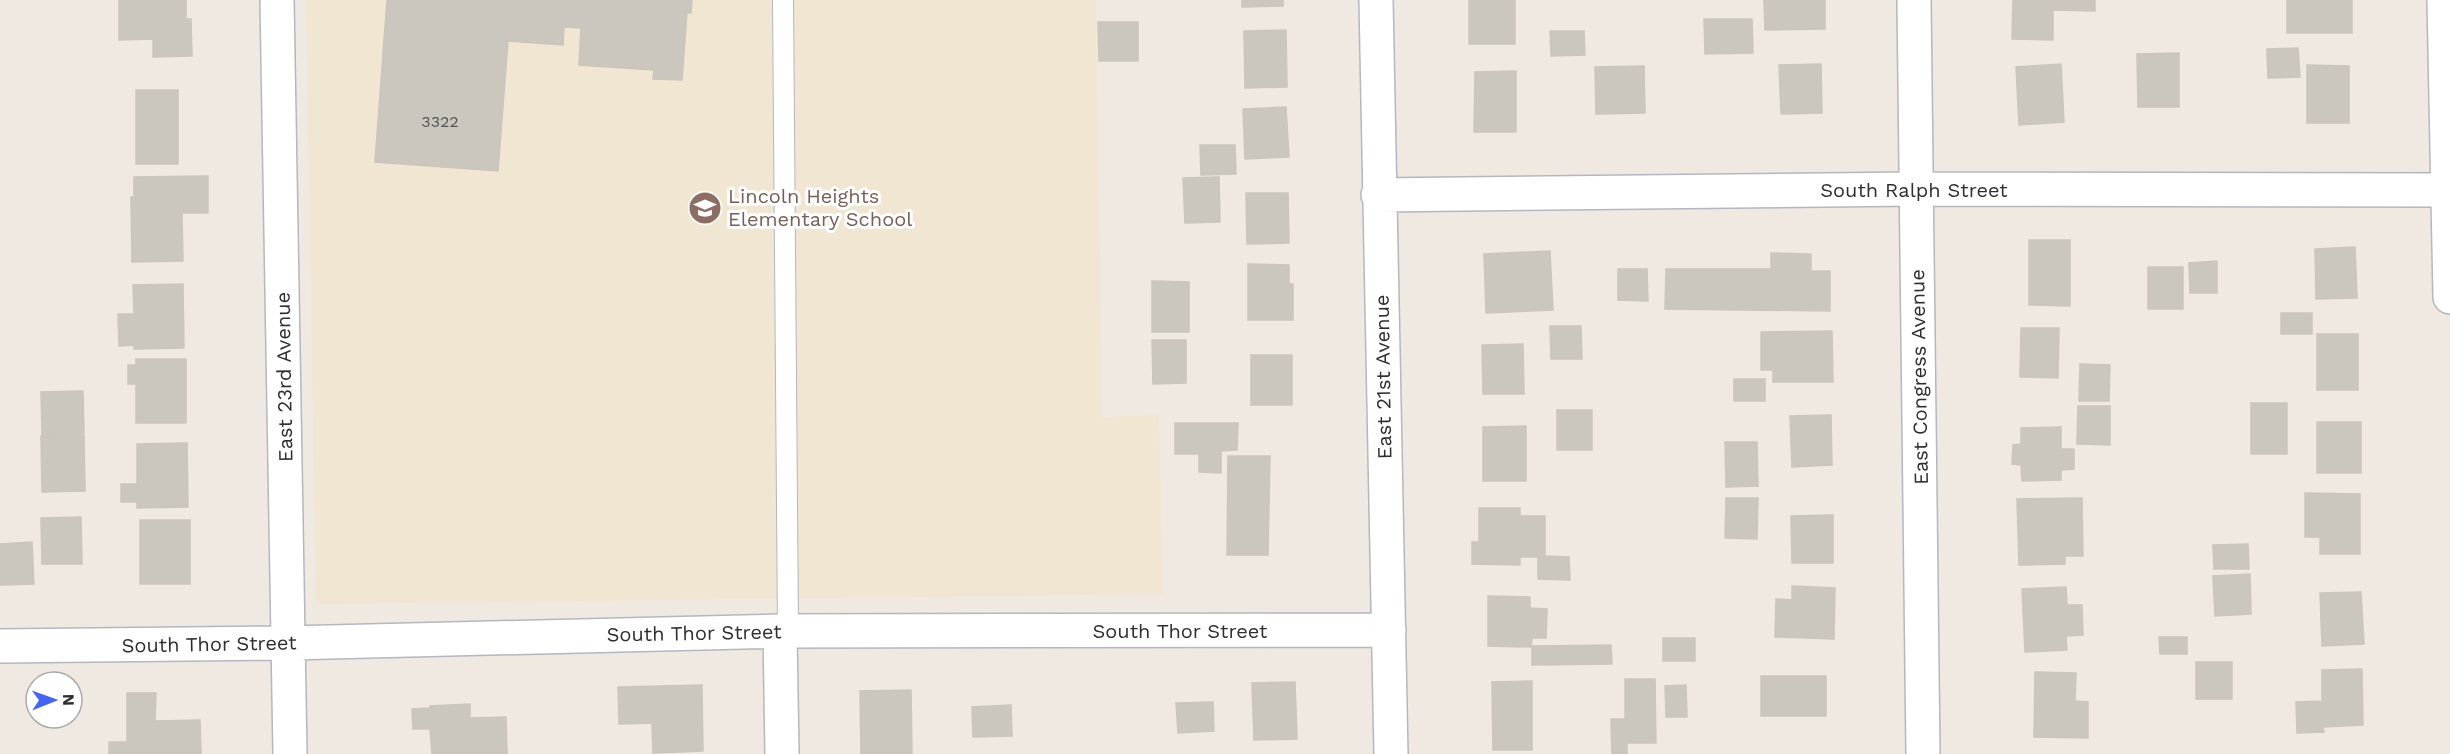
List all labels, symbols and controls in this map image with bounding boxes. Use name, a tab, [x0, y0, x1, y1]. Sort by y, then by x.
house number: 3322	[421, 112, 459, 131]
street label: South Ralph Street	[1820, 178, 2008, 202]
place label: Lincoln Heights Elementary School	[728, 184, 912, 231]
school or university icon: Lincoln Heights Elementary School	[687, 190, 723, 226]
street label: East Congress Avenue	[1905, 269, 1933, 485]
street label: East 23rd Avenue	[271, 292, 297, 462]
street label: East 21st Avenue	[1370, 294, 1396, 460]
street label: South Thor Street	[606, 619, 782, 647]
street label: South Thor Street	[1093, 619, 1268, 643]
street label: South Thor Street	[121, 630, 297, 658]
north arrow	[24, 670, 84, 730]
text: N	[59, 694, 78, 706]

